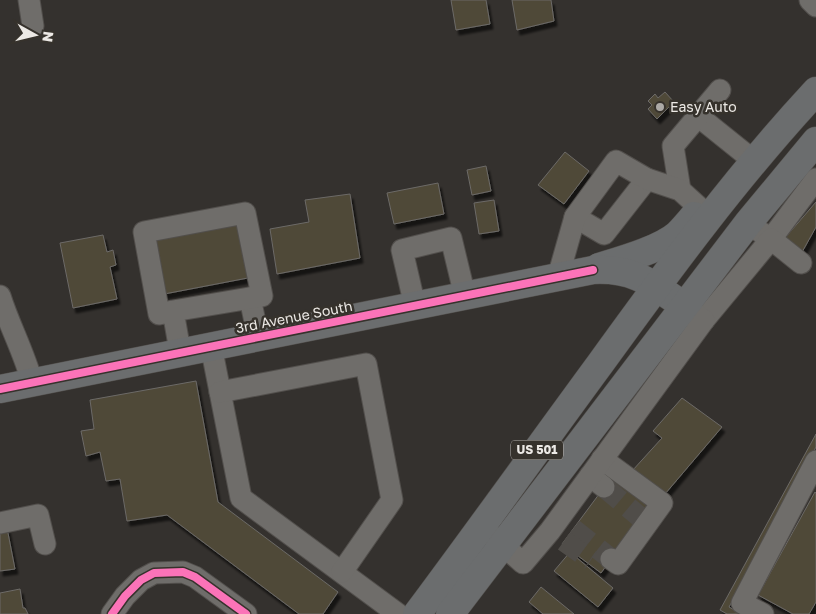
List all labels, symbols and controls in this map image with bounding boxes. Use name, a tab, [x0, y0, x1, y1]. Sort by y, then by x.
north arrow	[10, 10, 60, 60]
text: N	[39, 30, 58, 43]
place label: Easy Auto	[670, 98, 737, 115]
marker: Easy Auto	[654, 101, 666, 113]
street label: 3rd Avenue South	[234, 297, 354, 336]
road number: US 501	[511, 440, 563, 460]

